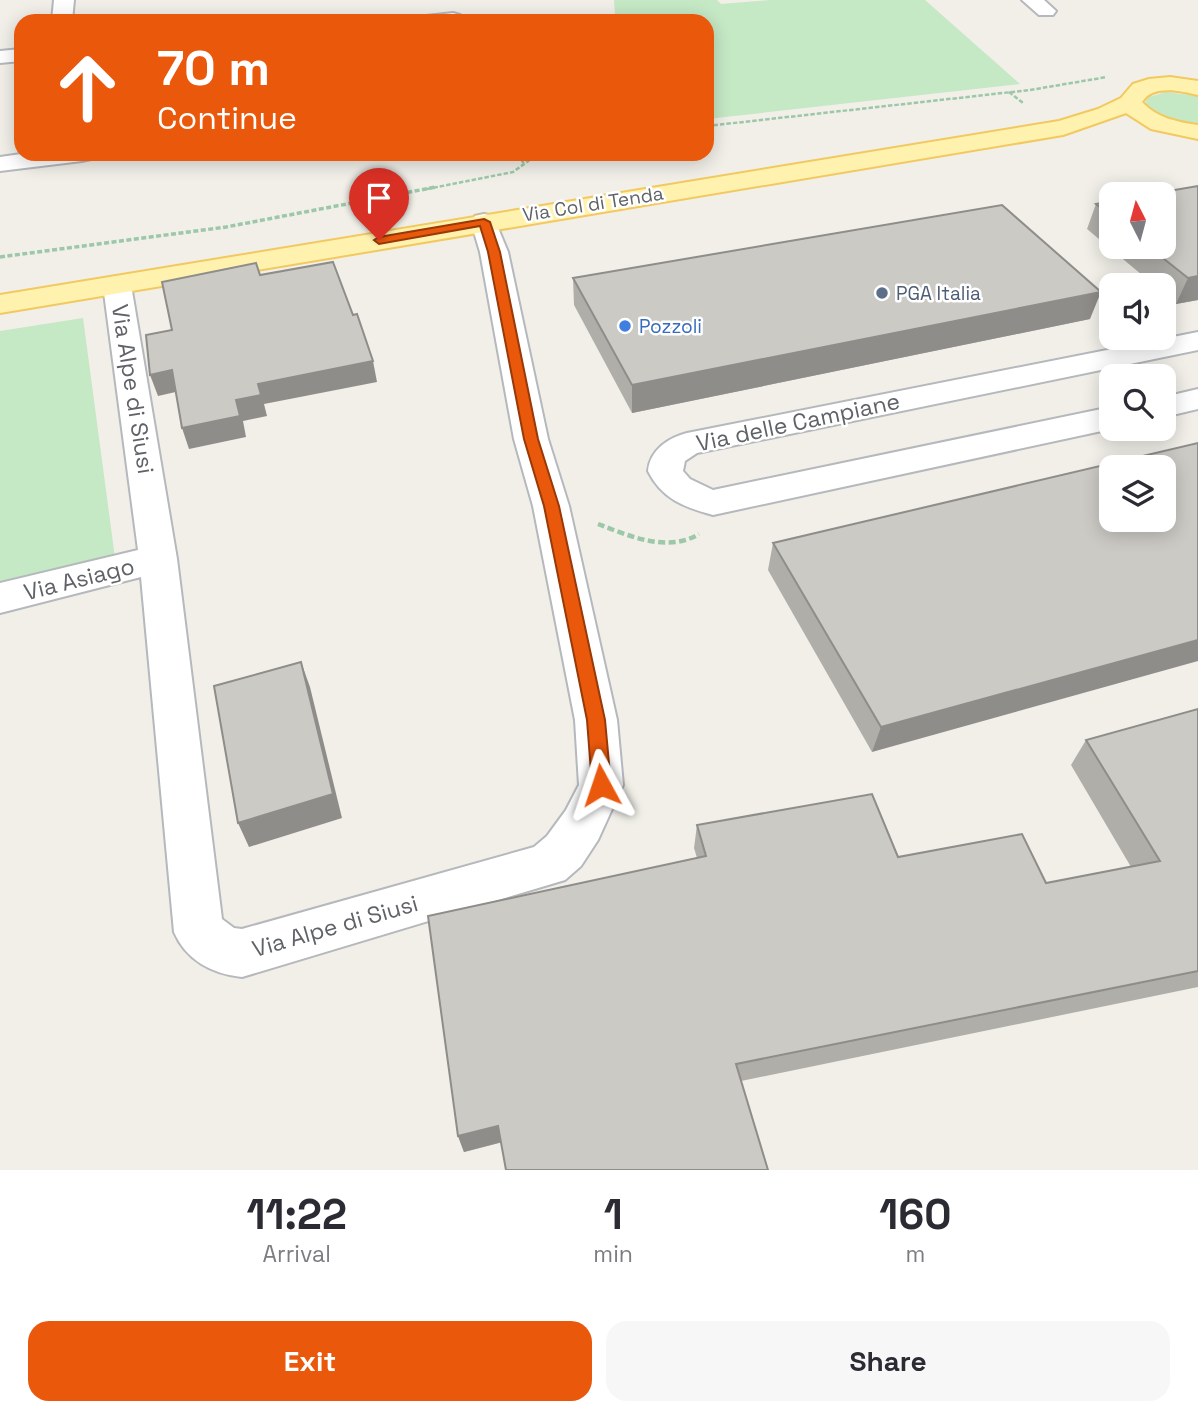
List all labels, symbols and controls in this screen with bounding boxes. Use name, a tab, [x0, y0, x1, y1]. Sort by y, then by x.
text: 70 m	[157, 37, 270, 99]
icon: ahead	[42, 42, 133, 133]
text: Continue	[157, 98, 297, 138]
pin	[349, 168, 409, 240]
icon: arrive	[360, 179, 398, 217]
street label: Via Col di Tenda	[521, 181, 665, 227]
north arrow	[1099, 182, 1176, 259]
map controls	[1099, 182, 1176, 532]
button: sound	[1099, 273, 1176, 350]
place label: PGA Italia	[896, 281, 981, 306]
marker: PGA Italia	[874, 285, 890, 301]
street label: Via Alpe di Siusi	[105, 302, 161, 476]
place label: Pozzoli	[639, 314, 702, 339]
marker: Pozzoli	[617, 318, 633, 334]
button: search	[1099, 364, 1176, 441]
street label: Via delle Campiane	[693, 386, 903, 458]
button: layers	[1099, 455, 1176, 532]
street label: Via Asiago	[21, 551, 137, 607]
position arrow	[564, 748, 638, 822]
street label: Via Alpe di Siusi	[249, 888, 421, 964]
text: 11:22	[246, 1188, 347, 1241]
text: 1	[604, 1188, 623, 1241]
text: 160	[879, 1188, 952, 1241]
text: Arrival	[262, 1239, 331, 1269]
text: min	[593, 1239, 633, 1269]
text: m	[906, 1239, 925, 1269]
button: Exit	[28, 1321, 592, 1401]
button: Share	[606, 1321, 1170, 1401]

